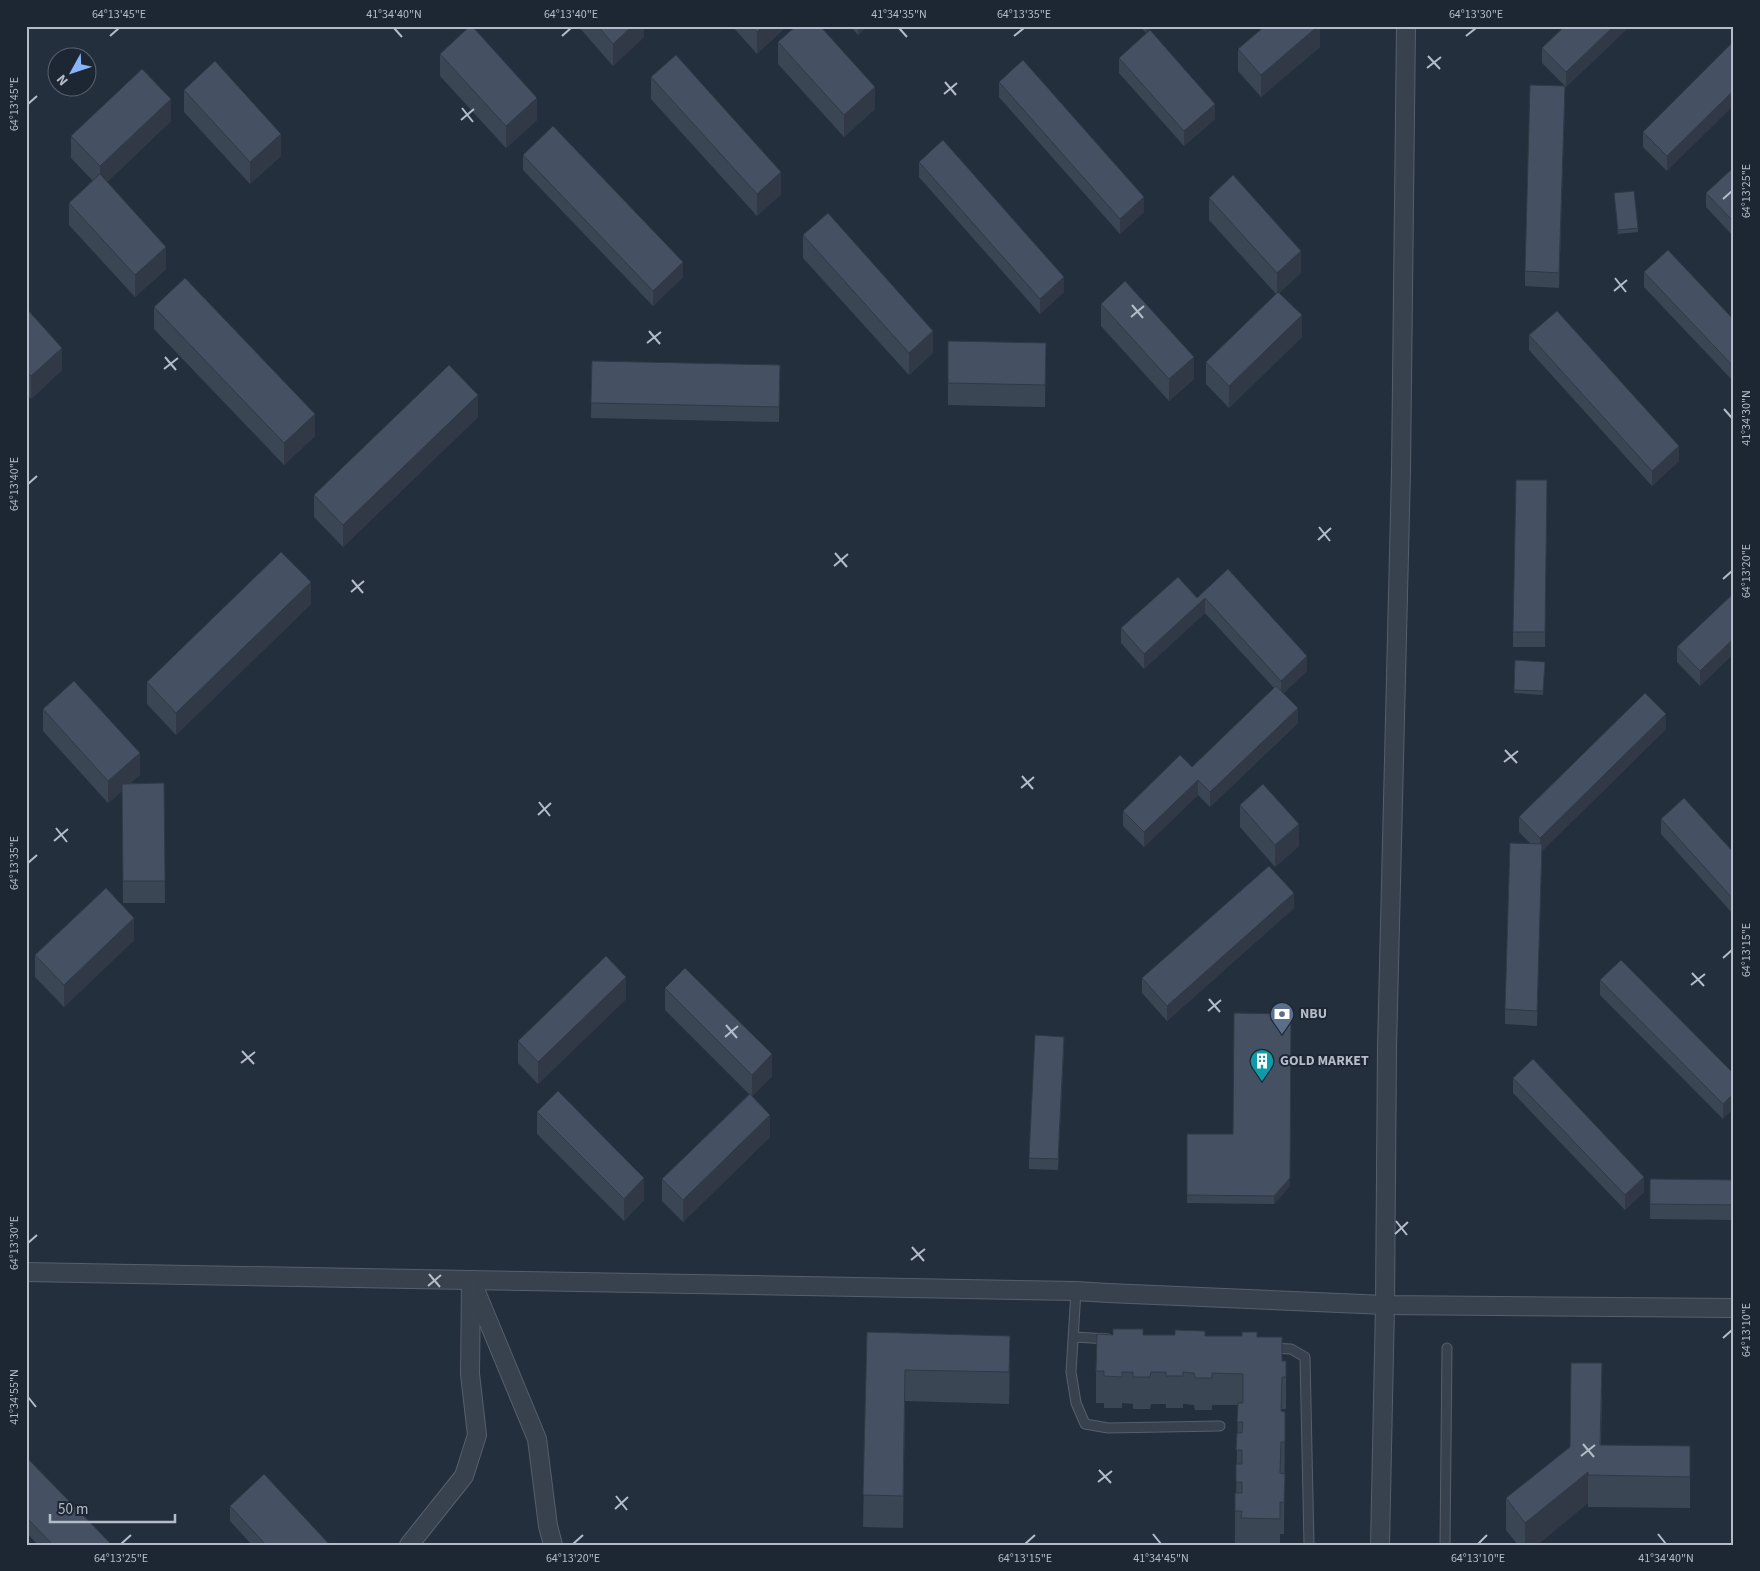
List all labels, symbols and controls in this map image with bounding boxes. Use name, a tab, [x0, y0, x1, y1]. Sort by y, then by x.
text: 64°13'45"E	[92, 6, 146, 23]
text: 41°34'40"N	[366, 6, 422, 23]
text: 64°13'40"E	[544, 6, 598, 23]
text: 41°34'35"N	[871, 6, 927, 23]
text: 64°13'35"E	[997, 6, 1051, 23]
text: 64°13'30"E	[1449, 6, 1503, 23]
north arrow	[48, 48, 98, 98]
text: N	[52, 70, 73, 90]
text: 64°13'45"E	[6, 77, 23, 131]
text: 64°13'25"E	[1738, 164, 1755, 218]
text: 41°34'30"N	[1738, 390, 1755, 446]
text: 64°13'40"E	[6, 457, 23, 511]
text: 64°13'20"E	[1738, 544, 1755, 598]
text: 64°13'35"E	[6, 836, 23, 890]
text: 64°13'15"E	[1738, 923, 1755, 977]
bank icon: NBU	[1269, 1001, 1295, 1035]
place label: NBU	[1300, 1004, 1327, 1024]
building icon: GOLD MARKET	[1249, 1048, 1275, 1082]
place label: GOLD MARKET	[1280, 1051, 1369, 1071]
text: 64°13'30"E	[6, 1216, 23, 1270]
text: 64°13'10"E	[1738, 1303, 1755, 1357]
text: 41°34'55"N	[6, 1369, 23, 1425]
scale bar	[50, 1491, 175, 1523]
text: 50 m	[58, 1499, 88, 1520]
text: 64°13'25"E	[94, 1550, 148, 1567]
text: 64°13'20"E	[546, 1550, 600, 1567]
text: 64°13'15"E	[998, 1550, 1052, 1567]
text: 41°34'45"N	[1133, 1550, 1189, 1567]
text: 64°13'10"E	[1451, 1550, 1505, 1567]
text: 41°34'40"N	[1638, 1550, 1694, 1567]

